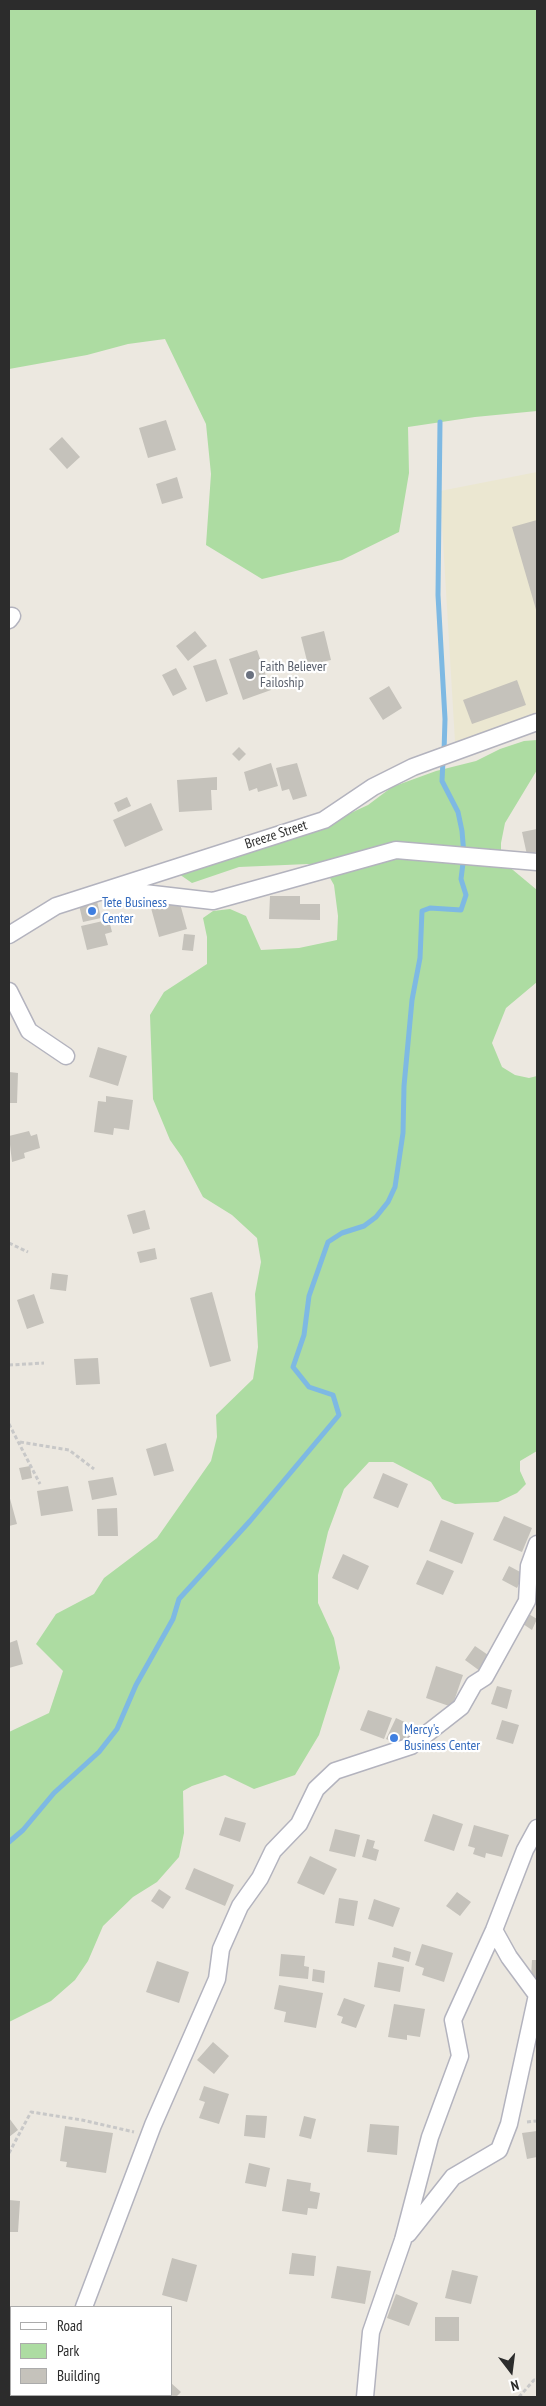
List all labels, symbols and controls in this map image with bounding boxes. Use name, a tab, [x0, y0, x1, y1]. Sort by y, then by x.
place label: Faith Believer Failoship	[260, 659, 327, 692]
marker: Faith Believer Failoship	[244, 669, 256, 681]
street label: Breeze Street	[243, 817, 309, 853]
place label: Tete Business Center	[102, 895, 167, 928]
marker: Tete Business Center	[86, 905, 98, 917]
place label: Mercy's Business Center	[404, 1722, 480, 1754]
marker: Mercy's Business Center	[388, 1732, 400, 1744]
legend	[10, 2306, 172, 2396]
text: Road	[57, 2316, 83, 2335]
text: Park	[57, 2341, 79, 2360]
north arrow	[486, 2346, 536, 2396]
text: Building	[57, 2366, 100, 2385]
text: N	[509, 2376, 521, 2395]

